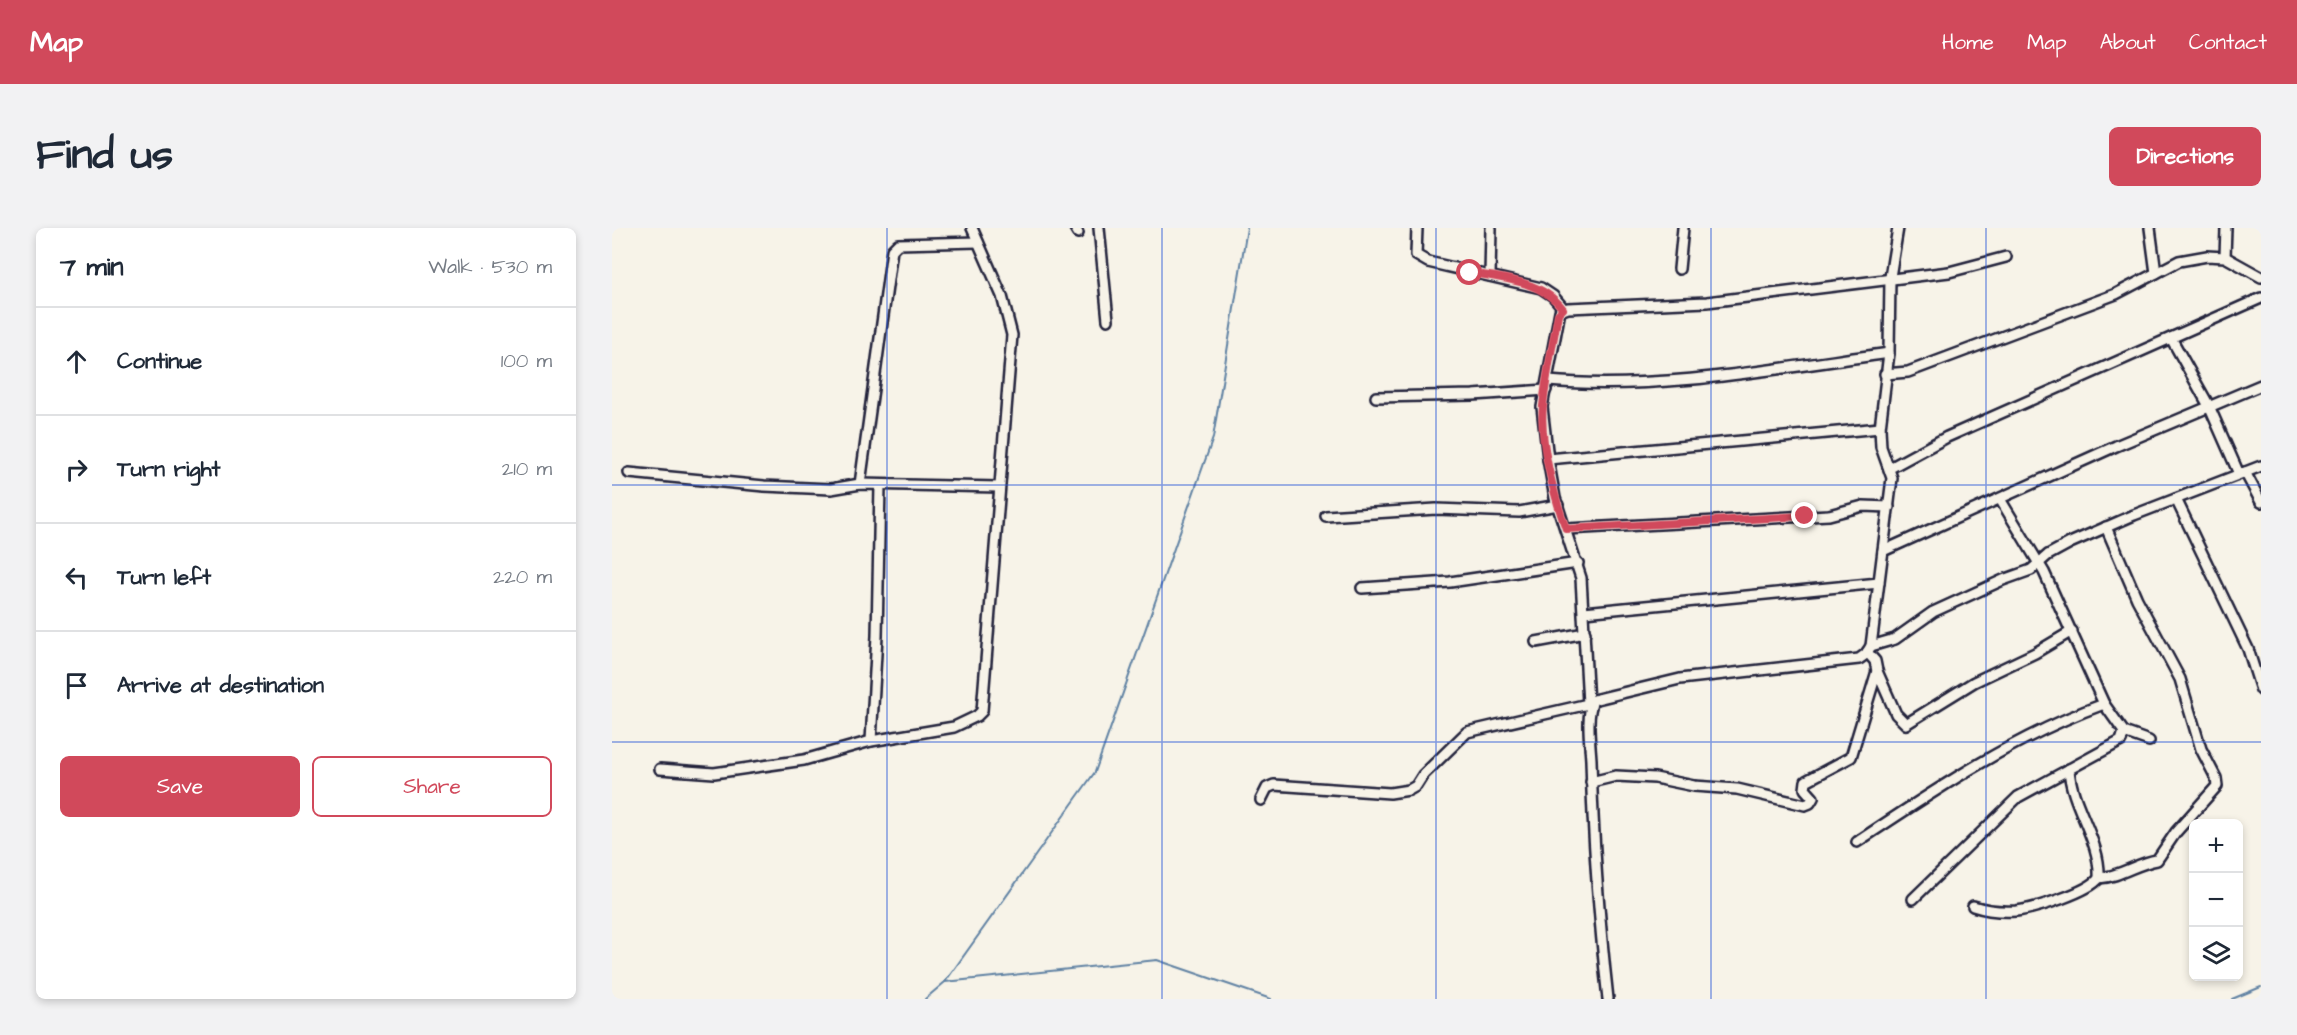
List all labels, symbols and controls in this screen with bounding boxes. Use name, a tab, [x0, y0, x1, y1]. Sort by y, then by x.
text: Map	[30, 23, 83, 62]
text: Home	[1942, 28, 1994, 57]
text: Map	[2027, 28, 2067, 57]
text: About	[2100, 28, 2156, 57]
text: Contact	[2189, 28, 2267, 57]
text: Find us	[36, 127, 173, 185]
button: Directions	[2109, 127, 2261, 186]
text: 7 min	[60, 249, 124, 285]
text: Walk · 530 m	[428, 253, 552, 281]
route start	[1456, 259, 1482, 285]
icon: ahead	[60, 345, 93, 378]
text: Continue	[117, 346, 202, 377]
text: 100 m	[501, 347, 552, 375]
icon: right	[60, 453, 93, 486]
text: Turn right	[117, 454, 220, 485]
text: 210 m	[502, 455, 552, 483]
route end	[1791, 502, 1817, 528]
icon: left	[60, 561, 93, 594]
text: Turn left	[117, 562, 211, 593]
text: 220 m	[493, 563, 552, 591]
icon: arrive	[60, 669, 93, 702]
text: Arrive at destination	[117, 670, 324, 701]
button: Save	[60, 756, 300, 817]
button: Share	[312, 756, 552, 817]
map controls	[2189, 819, 2243, 981]
button: +	[2189, 819, 2243, 873]
button: −	[2189, 873, 2243, 927]
button: layers	[2189, 927, 2243, 981]

